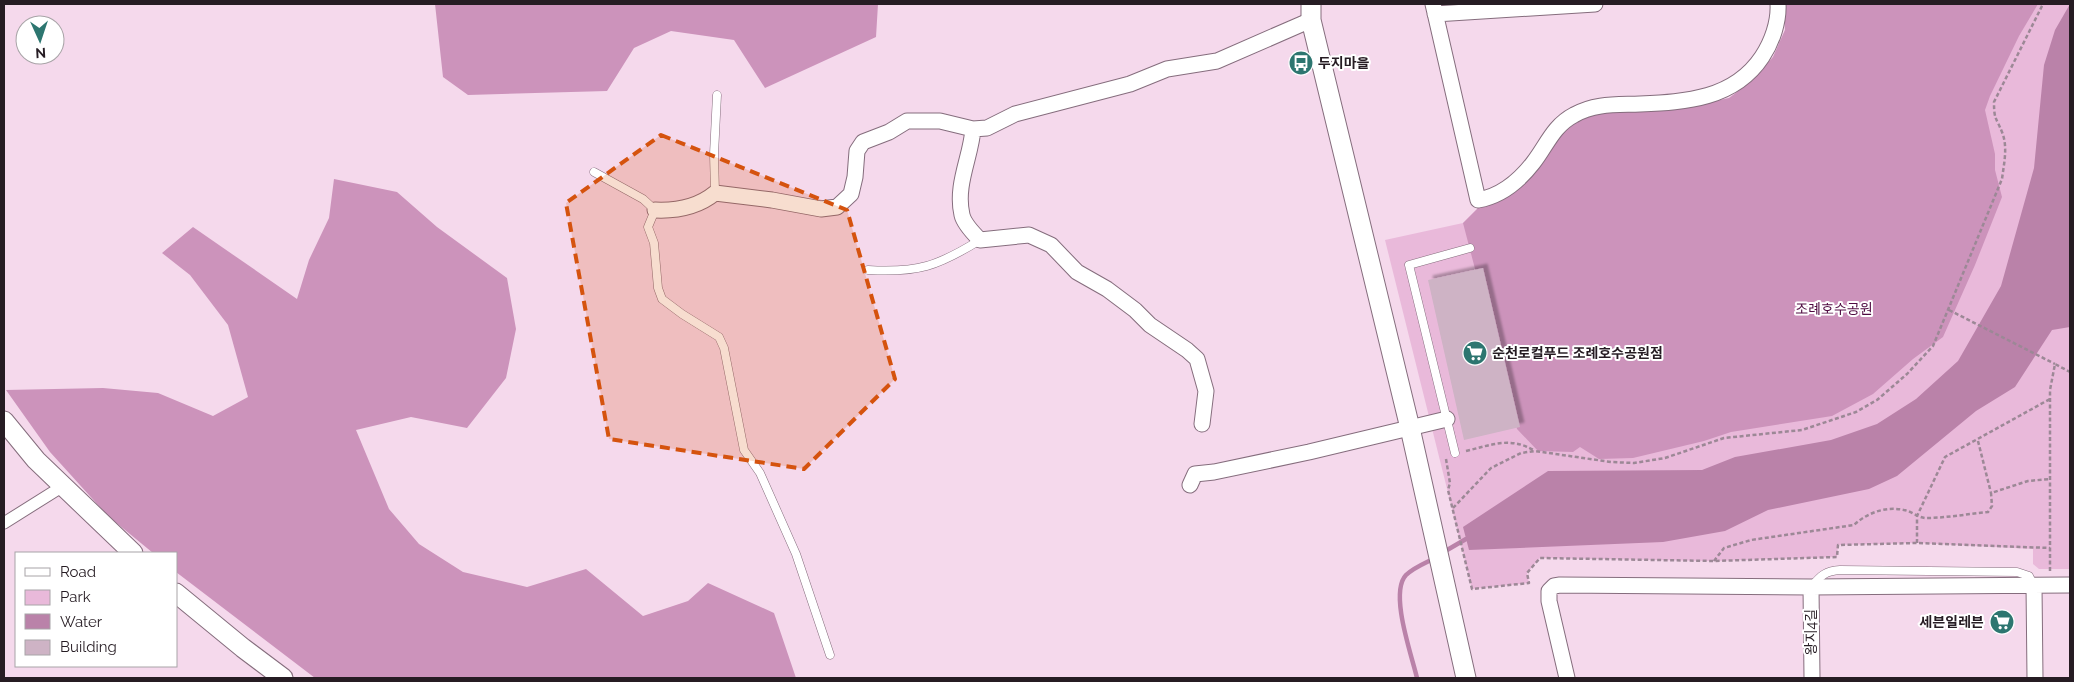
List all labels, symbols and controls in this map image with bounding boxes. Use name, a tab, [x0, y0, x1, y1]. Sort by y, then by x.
north arrow	[15, 15, 65, 65]
text: N	[35, 45, 46, 61]
bus stop icon: 두지마을	[1288, 50, 1314, 76]
place label: 두지마을	[1318, 55, 1370, 71]
park label: 조례호수공원	[1795, 301, 1873, 317]
supermarket icon: 순천로컬푸드 조례호수공원점	[1462, 340, 1488, 366]
place label: 순천로컬푸드 조례호수공원점	[1492, 345, 1663, 361]
legend	[15, 552, 178, 667]
text: Road	[60, 563, 96, 581]
text: Park	[60, 588, 91, 606]
street label: 왕지4길	[1803, 609, 1819, 655]
supermarket icon: 세븐일레븐	[1989, 609, 2015, 635]
text: Water	[60, 613, 103, 631]
place label: 세븐일레븐	[1920, 614, 1984, 630]
text: Building	[60, 638, 117, 656]

